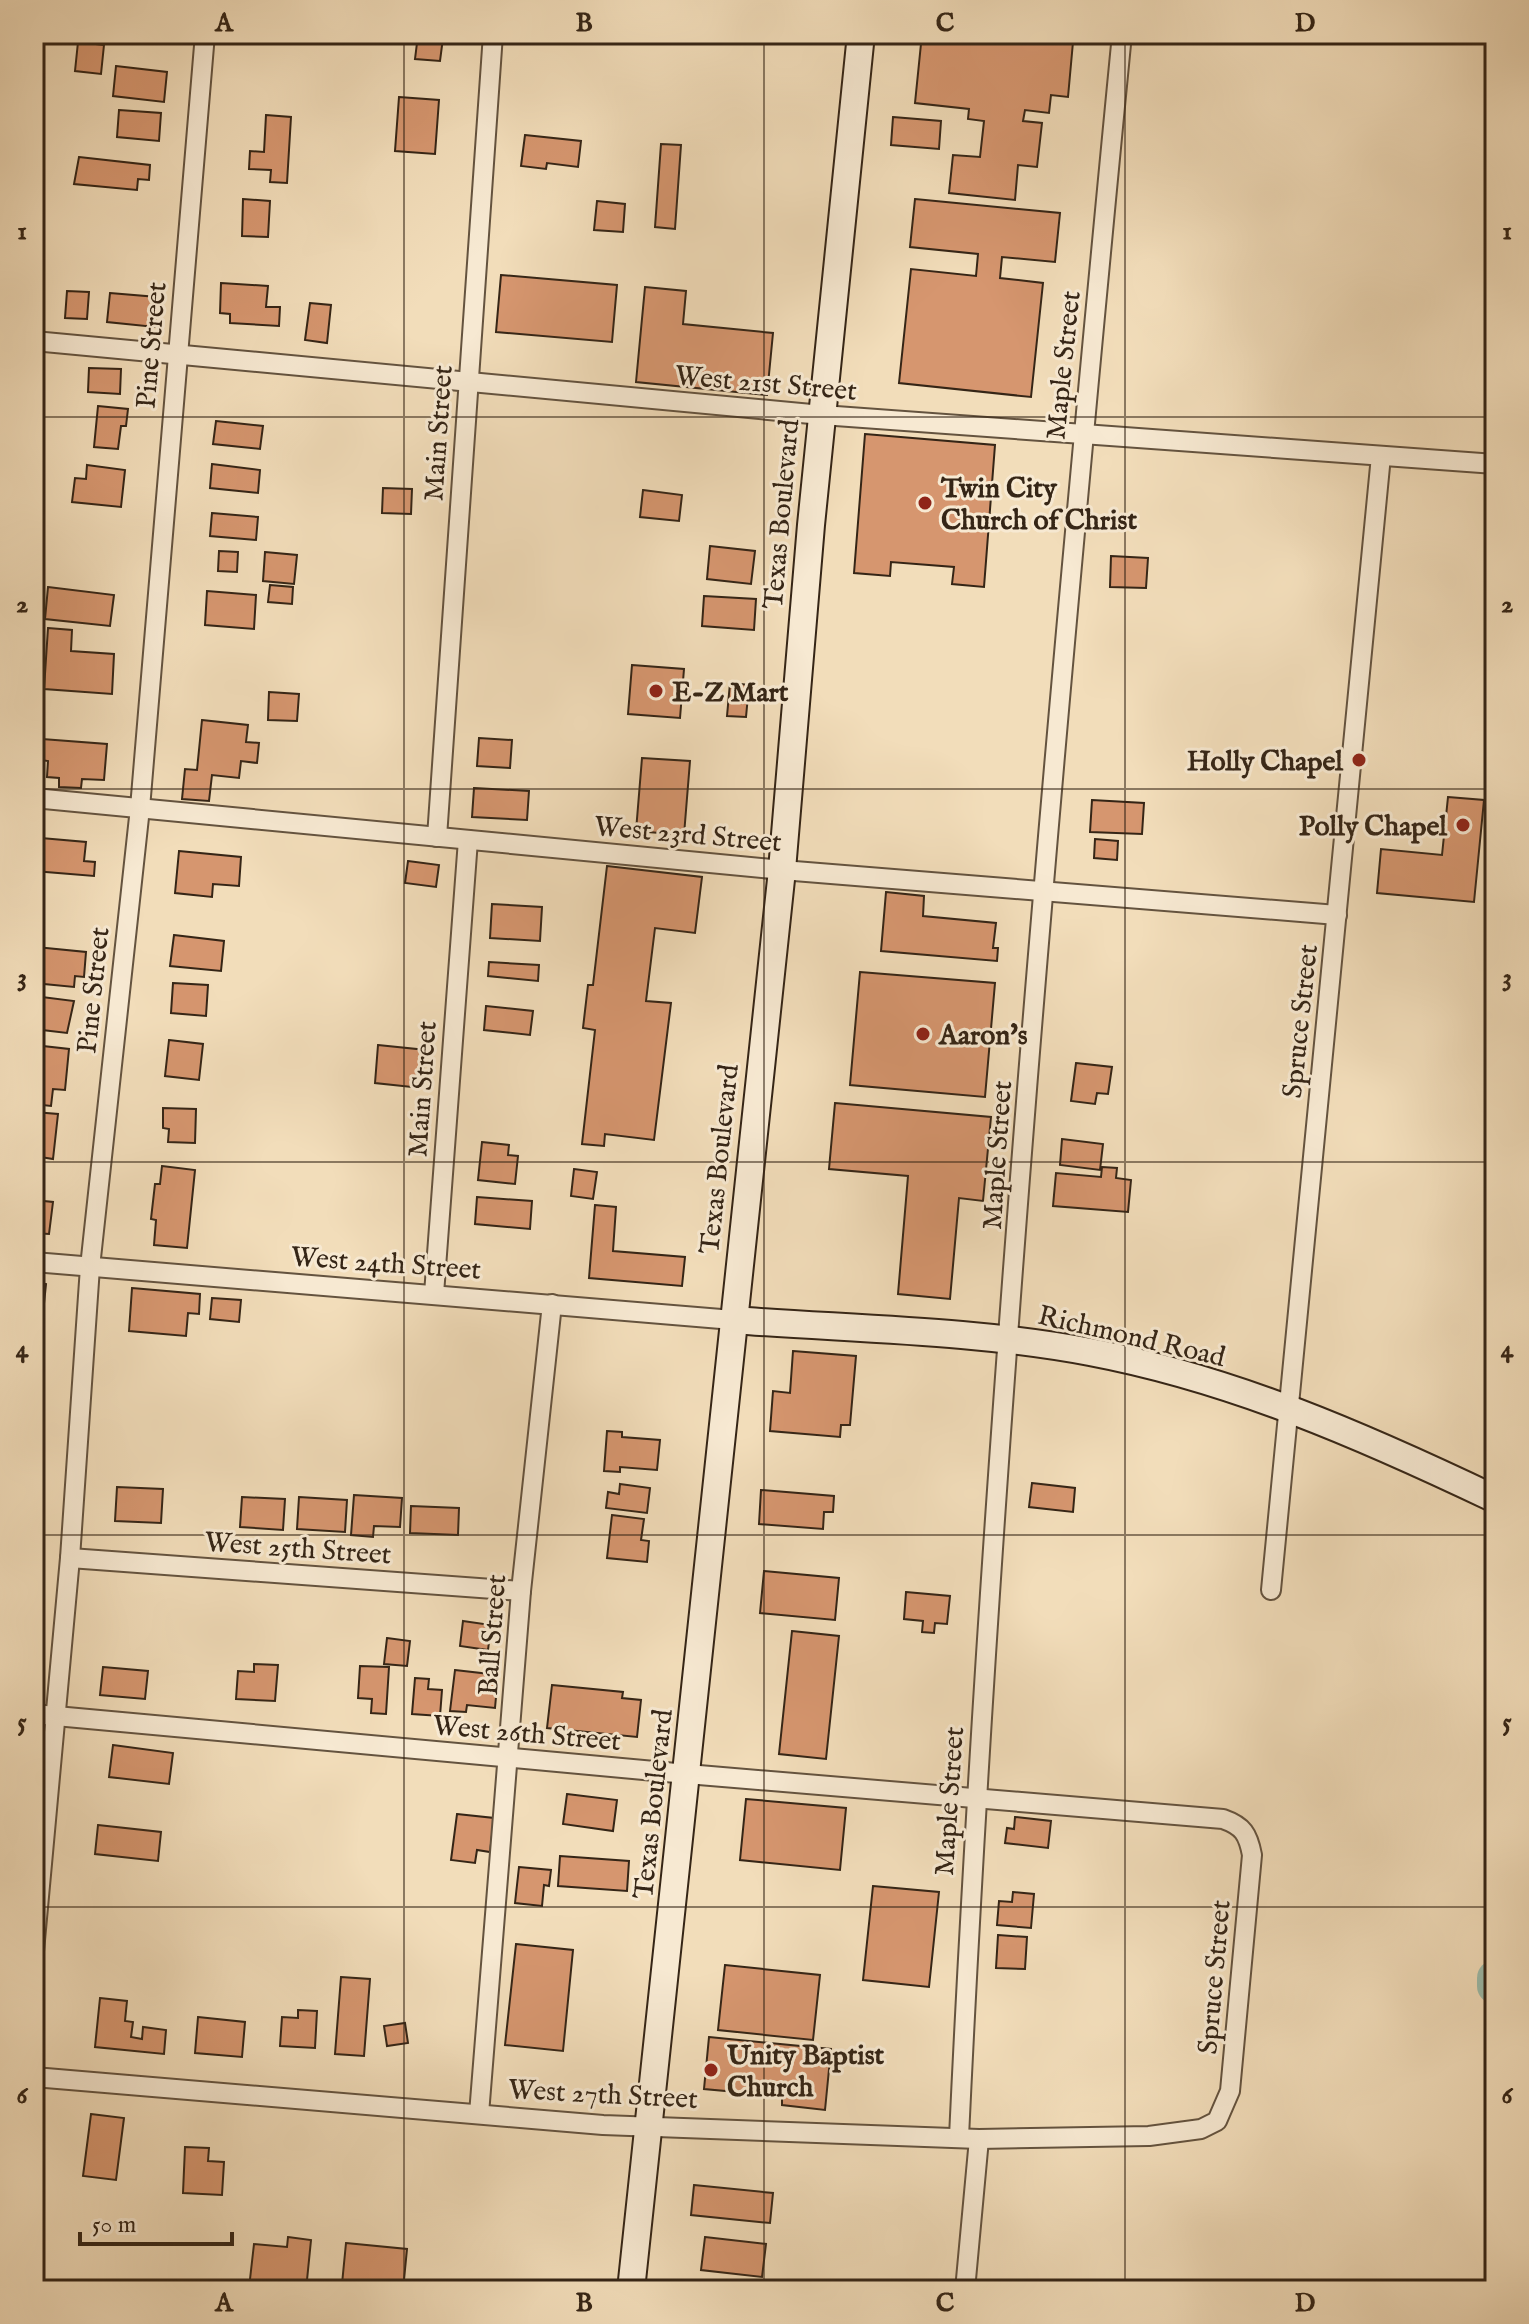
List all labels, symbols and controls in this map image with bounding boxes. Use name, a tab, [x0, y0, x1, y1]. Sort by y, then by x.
text: A	[214, 7, 234, 40]
text: B	[575, 7, 593, 40]
text: C	[936, 7, 955, 40]
text: D	[1295, 7, 1316, 40]
text: 1	[17, 215, 27, 248]
text: 1	[1502, 215, 1512, 248]
street label: Pine Street	[130, 280, 175, 410]
street label: Maple Street	[1039, 289, 1090, 441]
street label: West 21st Street	[673, 359, 859, 410]
street label: Main Street	[417, 363, 462, 502]
street label: Texas Boulevard	[757, 418, 808, 611]
place label: Twin City Church of Christ	[940, 472, 1137, 539]
marker: Twin City Church of Christ	[916, 494, 934, 512]
text: 2	[16, 588, 28, 621]
text: 2	[1501, 588, 1513, 621]
place label: E-Z Mart	[672, 676, 789, 711]
marker: E-Z Mart	[647, 682, 665, 700]
place label: Holly Chapel	[1187, 745, 1344, 780]
marker: Holly Chapel	[1350, 751, 1368, 769]
street label: West 23rd Street	[593, 810, 783, 861]
place label: Polly Chapel	[1299, 810, 1448, 845]
marker: Polly Chapel	[1454, 816, 1472, 834]
street label: Pine Street	[70, 925, 119, 1055]
street label: Spruce Street	[1276, 942, 1327, 1100]
text: 3	[17, 961, 27, 994]
text: 3	[1502, 961, 1512, 994]
street label: Main Street	[401, 1019, 446, 1158]
place label: Aaron's	[938, 1019, 1028, 1054]
marker: Aaron's	[914, 1025, 932, 1043]
street label: Texas Boulevard	[693, 1063, 748, 1256]
street label: Maple Street	[976, 1079, 1021, 1231]
street label: West 24th Street	[289, 1240, 483, 1289]
street label: Richmond Road	[1034, 1299, 1229, 1376]
text: 4	[16, 1333, 30, 1366]
text: 4	[1501, 1333, 1515, 1366]
street label: West 25th Street	[203, 1526, 393, 1574]
street label: Ball Street	[472, 1573, 515, 1697]
text: 5	[17, 1706, 27, 1739]
text: 5	[1502, 1706, 1512, 1739]
street label: Texas Boulevard	[627, 1708, 682, 1901]
street label: West 26th Street	[431, 1709, 623, 1760]
street label: Maple Street	[928, 1725, 973, 1877]
street label: Spruce Street	[1191, 1898, 1240, 2056]
place label: Unity Baptist Church	[727, 2039, 885, 2106]
marker: Unity Baptist Church	[702, 2061, 720, 2079]
street label: West 27th Street	[507, 2073, 699, 2118]
text: 6	[17, 2079, 29, 2112]
text: 6	[1502, 2079, 1514, 2112]
scale bar	[80, 2196, 232, 2246]
text: 50 m	[92, 2210, 136, 2241]
text: A	[214, 2287, 234, 2320]
text: B	[575, 2287, 593, 2320]
text: C	[936, 2287, 955, 2320]
text: D	[1295, 2287, 1316, 2320]

